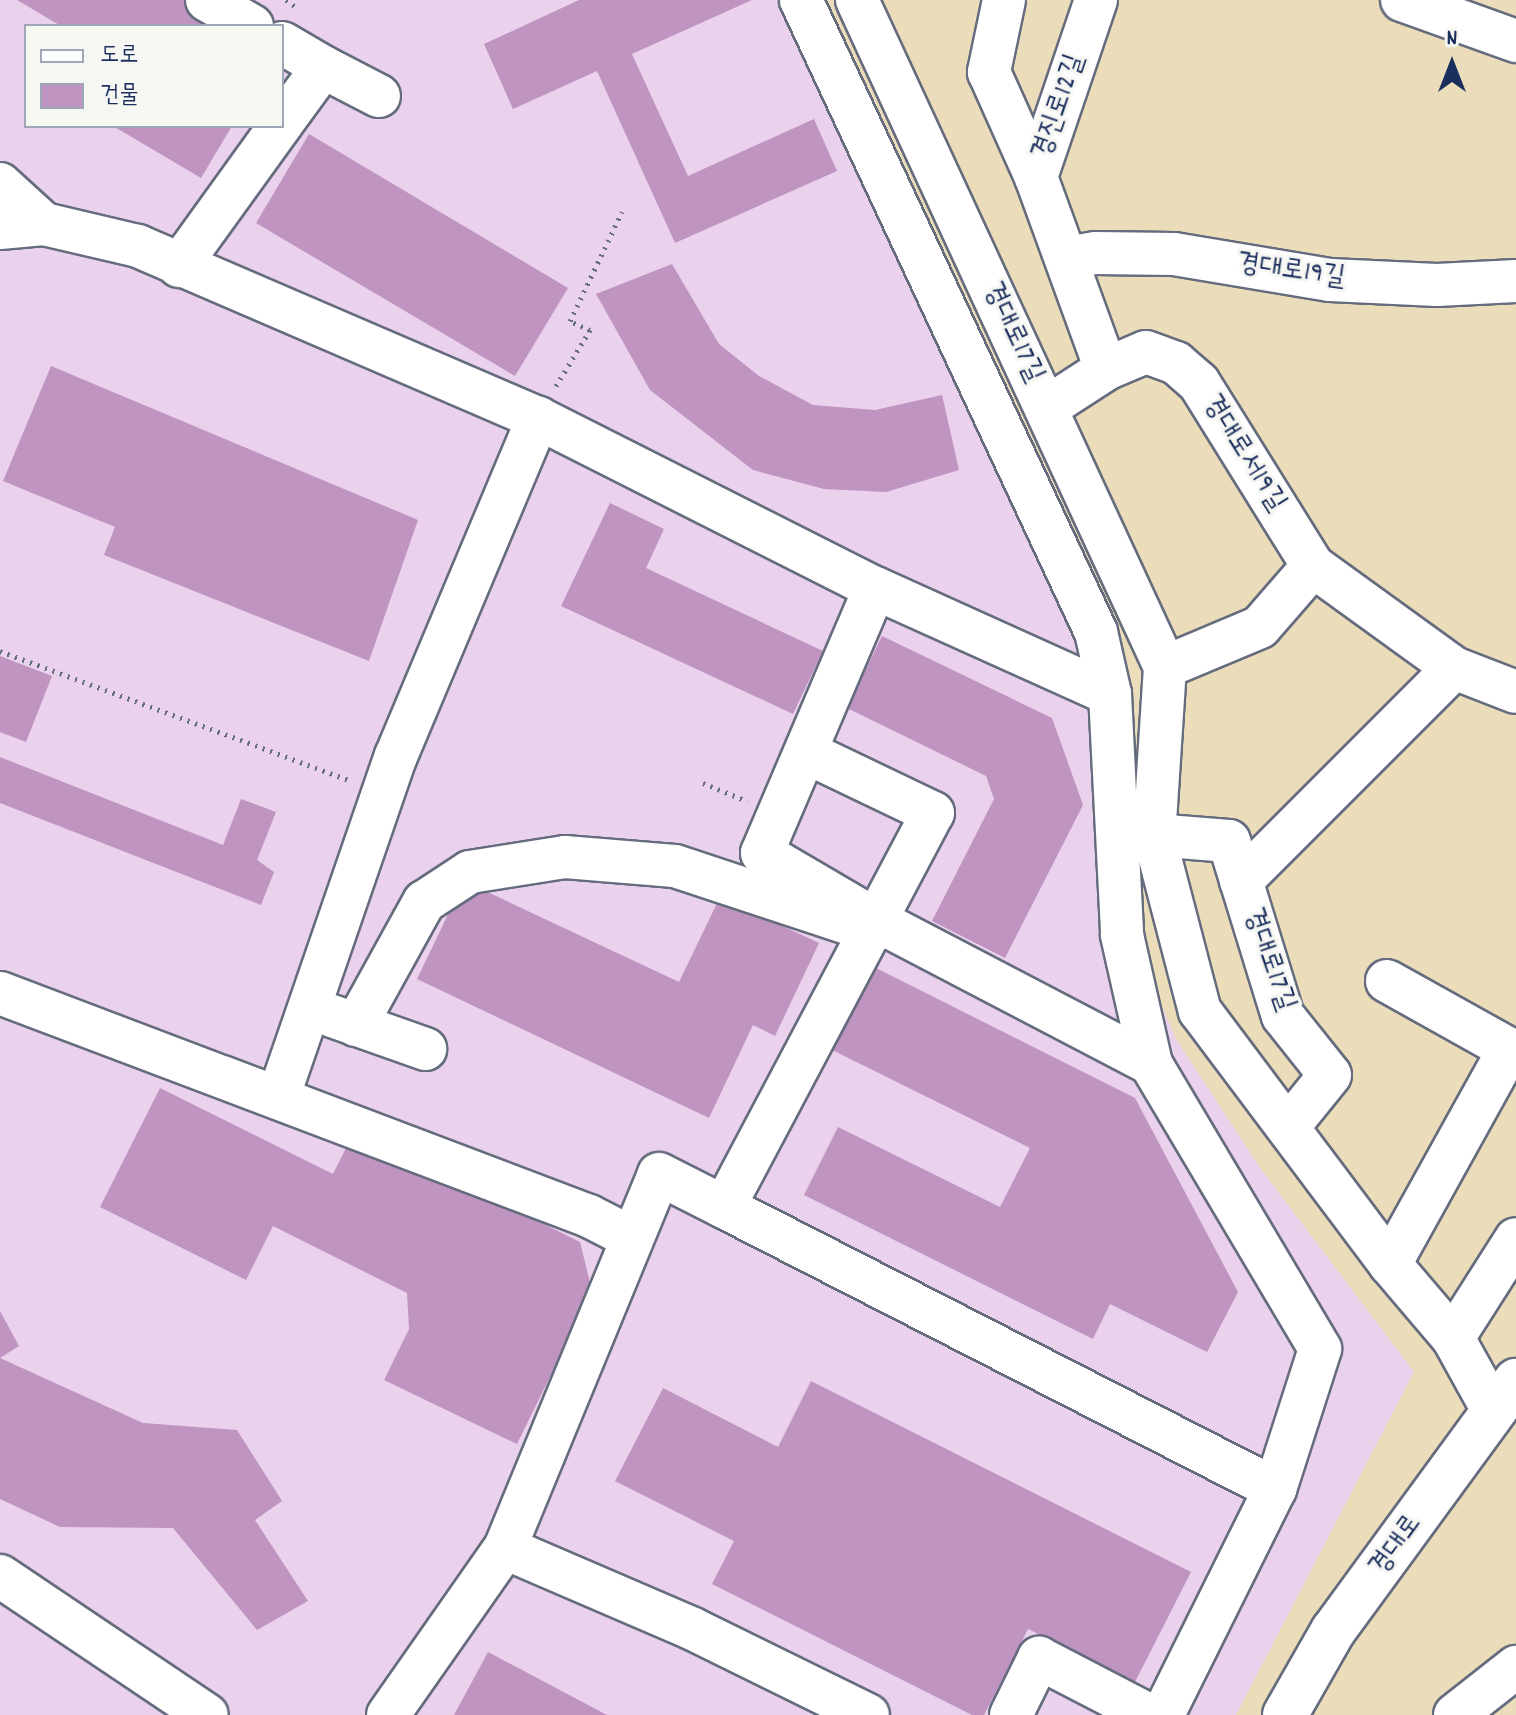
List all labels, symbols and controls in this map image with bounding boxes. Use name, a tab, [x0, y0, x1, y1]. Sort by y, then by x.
legend	[24, 24, 284, 128]
north arrow	[1412, 24, 1492, 104]
text: N	[1447, 24, 1457, 55]
text: 도로	[100, 39, 139, 73]
street label: 경진로12길	[1026, 50, 1094, 164]
text: 건물	[100, 79, 139, 113]
street label: 경대로19길	[1235, 248, 1347, 296]
street label: 경대로17길	[974, 277, 1050, 389]
street label: 경대로서19길	[1194, 389, 1292, 519]
street label: 경대로17길	[1235, 904, 1301, 1016]
street label: 경대로	[1364, 1509, 1430, 1583]

